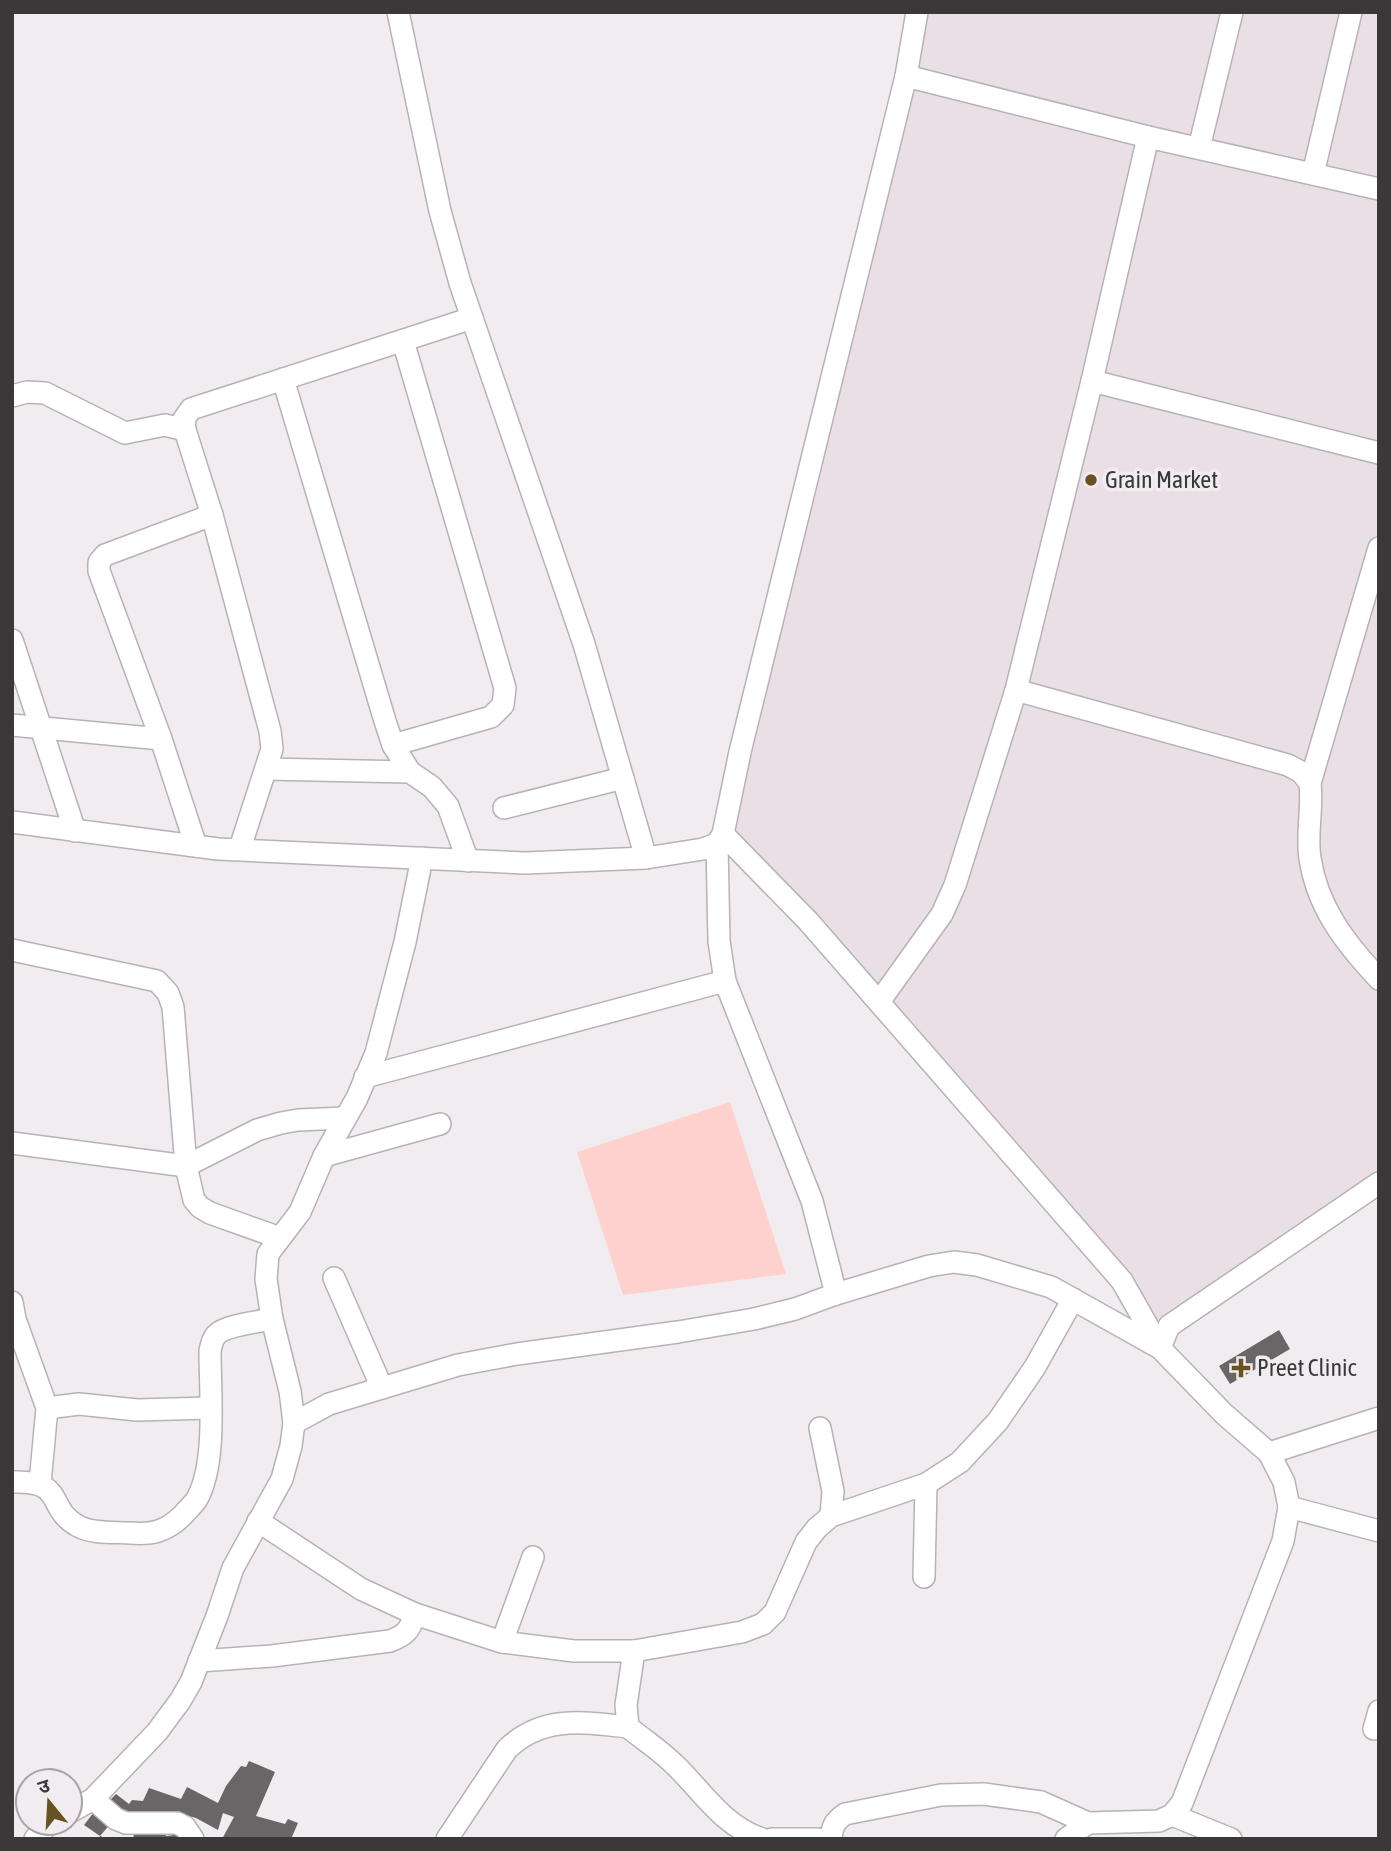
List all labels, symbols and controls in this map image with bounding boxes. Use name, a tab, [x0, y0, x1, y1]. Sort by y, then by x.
place label: Grain Market	[1105, 466, 1218, 493]
marker: Grain Market	[1083, 472, 1099, 488]
place label: Preet Clinic	[1257, 1354, 1357, 1381]
marker: Preet Clinic	[1231, 1358, 1251, 1378]
north arrow	[14, 1767, 84, 1837]
text: उ	[35, 1773, 53, 1798]

